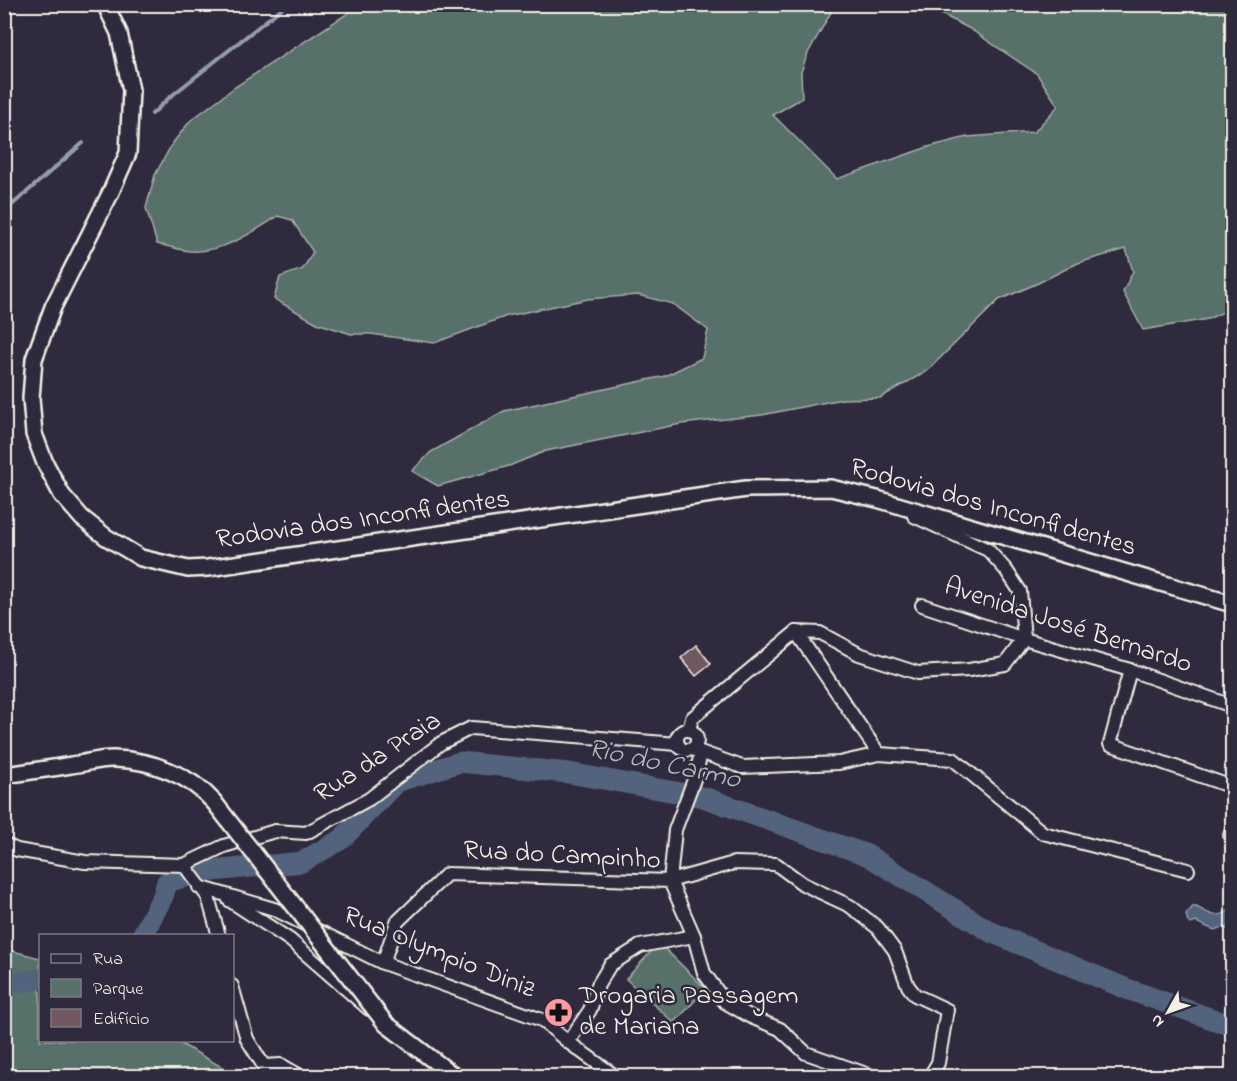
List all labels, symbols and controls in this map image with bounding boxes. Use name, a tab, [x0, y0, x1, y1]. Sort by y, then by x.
street label: Rodovia dos Inconfidentes	[845, 448, 1141, 568]
street label: Rodovia dos Inconfidentes	[214, 480, 512, 560]
street label: Avenida José Bernardo	[939, 568, 1197, 684]
street label: Rua da Praia	[307, 702, 449, 814]
water label: Rio do Carmo	[584, 729, 745, 801]
street label: Rua do Campinho	[462, 831, 662, 881]
street label: Rua Olympio Diniz	[337, 897, 542, 1010]
legend	[39, 934, 234, 1042]
text: Rua	[93, 947, 123, 973]
text: Parque	[93, 977, 144, 1003]
place label: Drogaria Passagem de Mariana	[578, 977, 798, 1047]
north arrow	[1138, 982, 1198, 1042]
pharmacy icon: Drogaria Passagem de Mariana	[542, 996, 574, 1028]
text: Edifício	[93, 1007, 149, 1033]
text: N	[1145, 1008, 1171, 1032]

